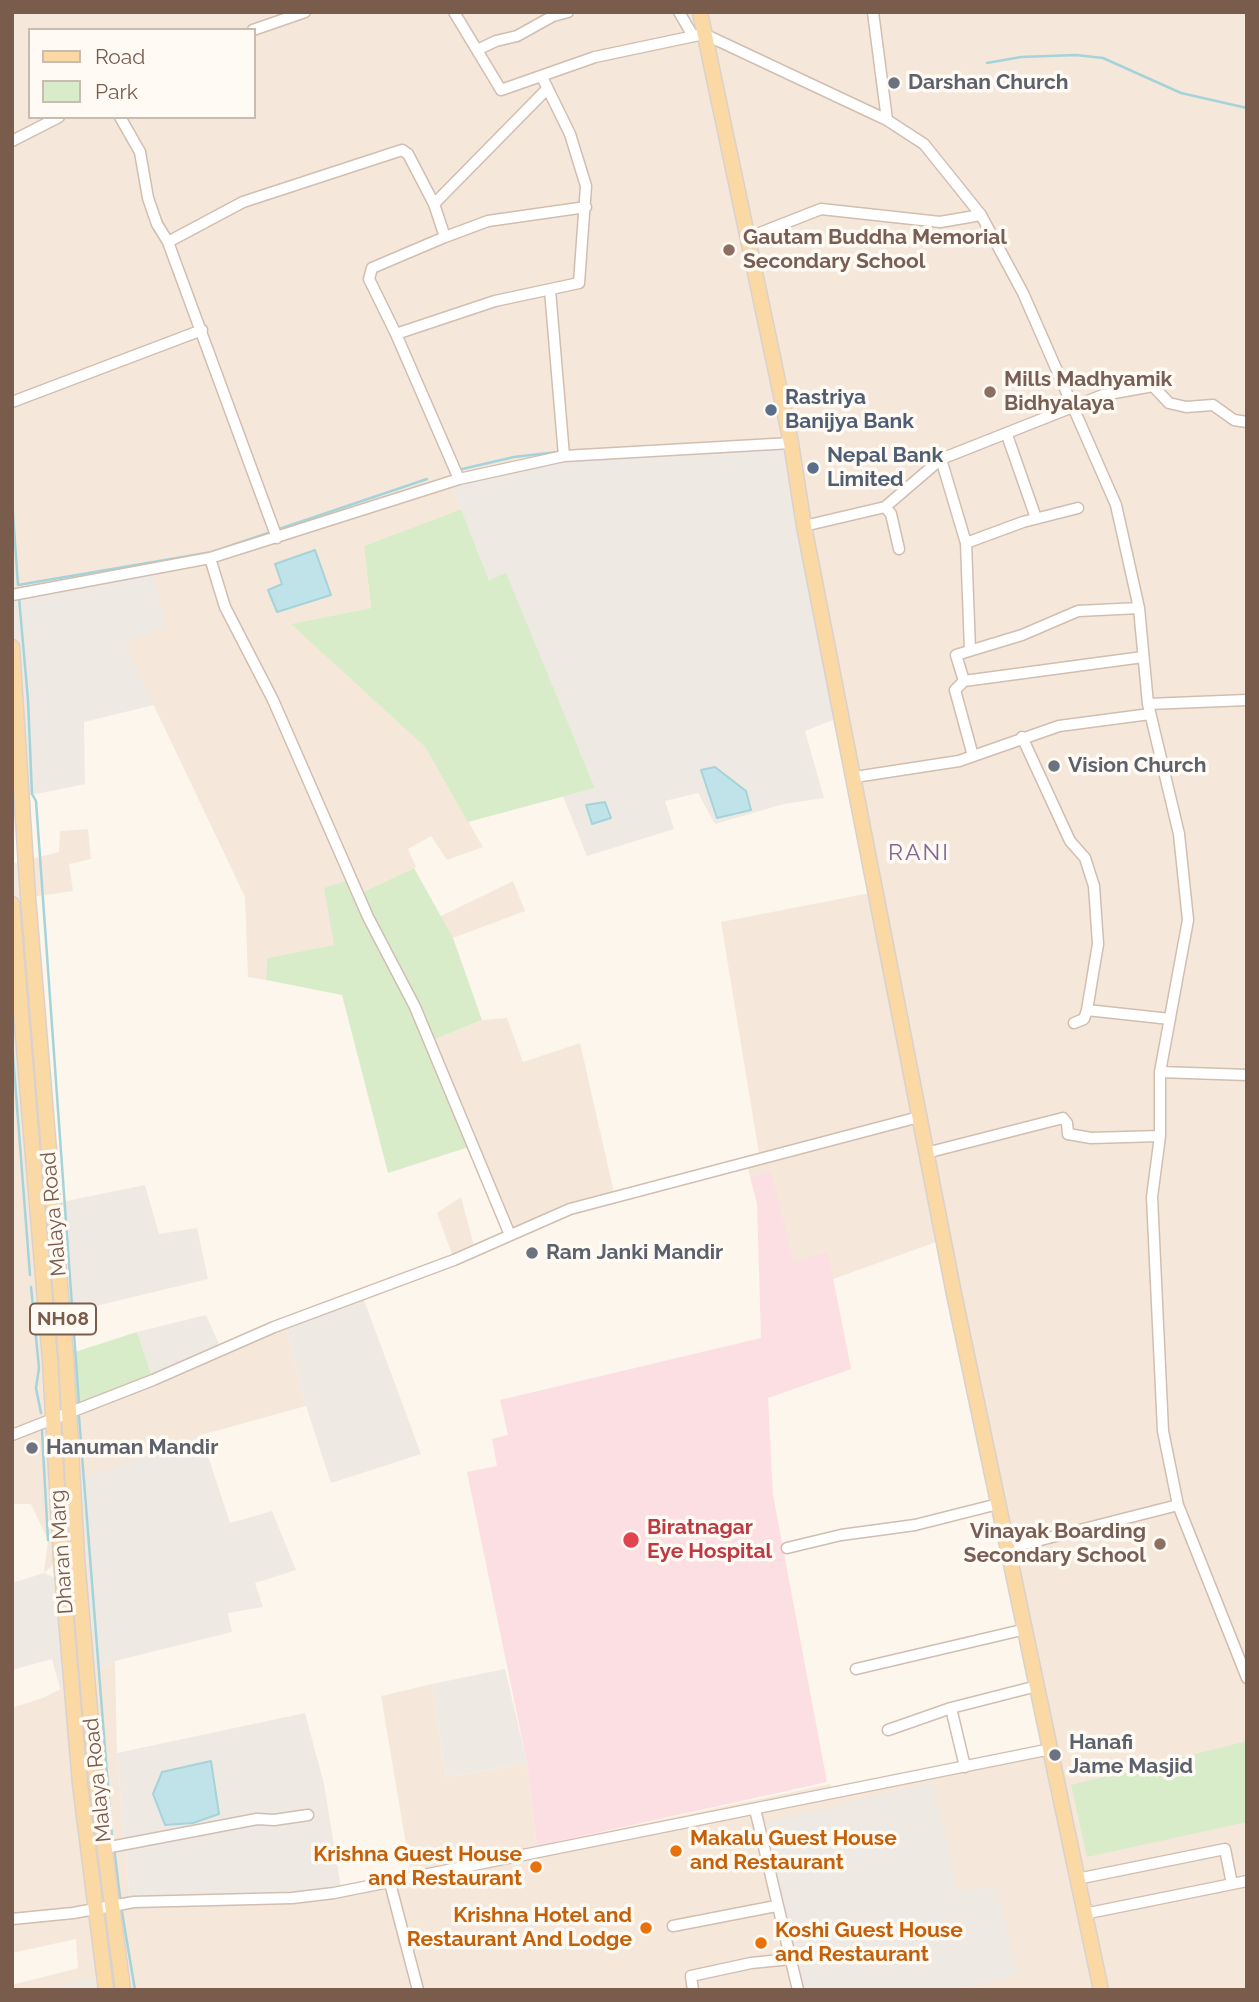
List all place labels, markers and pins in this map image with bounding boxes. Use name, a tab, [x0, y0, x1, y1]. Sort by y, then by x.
place label: Darshan Church	[908, 70, 1069, 96]
marker: Darshan Church	[886, 75, 902, 91]
place label: Gautam Buddha Memorial Secondary School	[743, 225, 1007, 275]
marker: Gautam Buddha Memorial Secondary School	[721, 242, 737, 258]
place label: Mills Madhyamik Bidhyalaya	[1004, 367, 1172, 417]
marker: Mills Madhyamik Bidhyalaya	[982, 384, 998, 400]
place label: Rastriya Banijya Bank	[785, 385, 914, 435]
marker: Rastriya Banijya Bank	[763, 402, 779, 418]
place label: Nepal Bank Limited	[827, 443, 943, 493]
marker: Nepal Bank Limited	[805, 460, 821, 476]
place label: Vision Church	[1068, 753, 1206, 779]
marker: Vision Church	[1046, 758, 1062, 774]
place label: Ram Janki Mandir	[546, 1240, 723, 1266]
marker: Ram Janki Mandir	[524, 1245, 540, 1261]
place label: Hanuman Mandir	[46, 1435, 218, 1461]
marker: Hanuman Mandir	[24, 1440, 40, 1456]
place label: Biratnagar Eye Hospital	[647, 1515, 772, 1565]
place label: Vinayak Boarding Secondary School	[964, 1519, 1146, 1569]
marker: Biratnagar Eye Hospital	[621, 1530, 641, 1550]
marker: Vinayak Boarding Secondary School	[1152, 1536, 1168, 1552]
place label: Hanafi Jame Masjid	[1069, 1730, 1193, 1780]
marker: Hanafi Jame Masjid	[1047, 1747, 1063, 1763]
place label: Makalu Guest House and Restaurant	[690, 1826, 897, 1876]
place label: Krishna Guest House and Restaurant	[313, 1842, 522, 1892]
marker: Makalu Guest House and Restaurant	[668, 1843, 684, 1859]
marker: Krishna Guest House and Restaurant	[528, 1859, 544, 1875]
place label: Krishna Hotel and Restaurant And Lodge	[407, 1903, 632, 1953]
place label: Koshi Guest House and Restaurant	[775, 1918, 963, 1968]
marker: Krishna Hotel and Restaurant And Lodge	[638, 1920, 654, 1936]
marker: Koshi Guest House and Restaurant	[753, 1935, 769, 1951]

